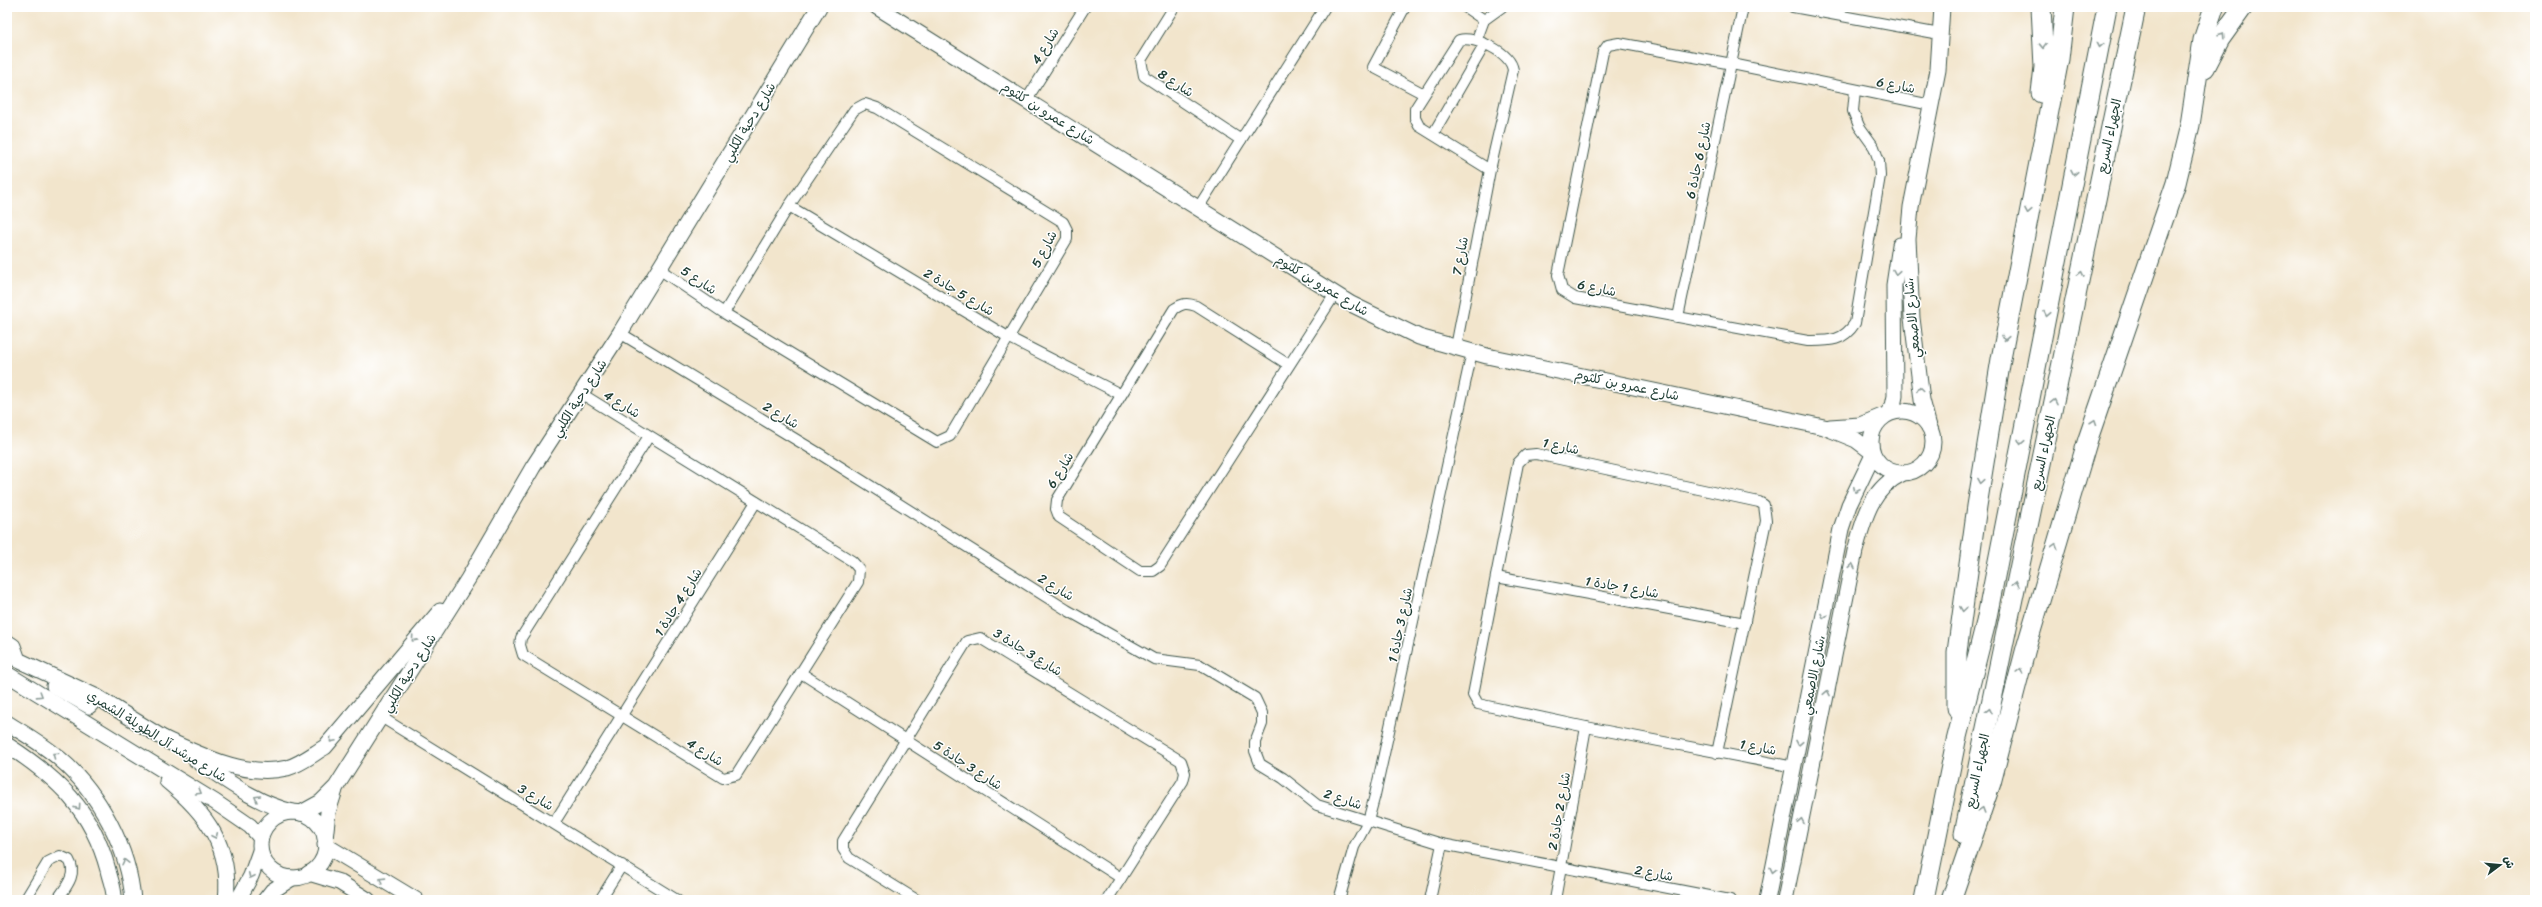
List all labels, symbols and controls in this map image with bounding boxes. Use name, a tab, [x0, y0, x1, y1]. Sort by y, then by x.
street label: شارع 4	[1025, 23, 1065, 69]
one-way arrow	[2217, 32, 2225, 39]
one-way arrow	[2096, 42, 2104, 48]
one-way arrow	[2039, 43, 2047, 49]
street label: شارع 8	[1153, 63, 1199, 103]
street label: شارع 6	[1875, 70, 1917, 100]
street label: شارع عمرو بن كلثوم	[997, 75, 1099, 151]
street label: شارع دحية الكلبي	[716, 78, 782, 166]
street label: الجهراء السريع	[2090, 96, 2128, 176]
street label: شارع 6 جادة 6	[1679, 119, 1717, 201]
one-way arrow	[2071, 170, 2079, 176]
one-way arrow	[2025, 208, 2033, 214]
street label: شارع 5	[1025, 226, 1063, 272]
street label: شارع 7	[1445, 235, 1475, 277]
street label: شارع عمرو بن كلثوم	[1271, 248, 1373, 322]
street label: شارع 5	[676, 259, 722, 301]
street label: شارع 5 جادة 2	[919, 262, 999, 322]
one-way arrow	[1892, 269, 1901, 275]
one-way arrow	[2076, 271, 2084, 278]
street label: شارع 6	[1576, 273, 1618, 303]
street label: شارع الاصمعي،	[1897, 277, 1927, 359]
one-way arrow	[2043, 311, 2051, 317]
one-way arrow	[2001, 335, 2009, 342]
street label: شارع دحية الكلبي	[545, 354, 613, 442]
street label: شارع عمرو بن كلثوم	[1573, 363, 1681, 407]
street label: شارع 4	[599, 384, 645, 424]
one-way arrow	[1916, 386, 1925, 392]
street label: شارع 2	[758, 395, 804, 435]
one-way arrow	[2049, 399, 2058, 405]
street label: الجهراء السريع	[2024, 413, 2062, 493]
one-way arrow	[2089, 419, 2098, 426]
street label: شارع 1	[1540, 431, 1582, 461]
one-way arrow	[2018, 438, 2026, 445]
street label: شارع 6	[1040, 447, 1080, 493]
one-way arrow	[1978, 477, 1986, 484]
one-way arrow	[1853, 486, 1861, 493]
one-way arrow	[2050, 543, 2059, 550]
one-way arrow	[1848, 562, 1856, 569]
street label: شارع 4 جادة 1	[648, 563, 708, 641]
street label: شارع 2	[1033, 567, 1079, 607]
street label: شارع 1 جادة 1	[1583, 569, 1661, 605]
one-way arrow	[2011, 581, 2020, 587]
street label: شارع 3 جادة 1	[1381, 585, 1419, 665]
one-way arrow	[1959, 606, 1968, 612]
one-way arrow	[1821, 612, 1829, 619]
street label: شارع 3 جادة 3	[989, 622, 1067, 682]
street label: شارع دحية الكلبي	[376, 629, 442, 717]
street label: شارع الاصمعي،	[1794, 633, 1832, 717]
one-way arrow	[412, 634, 419, 642]
one-way arrow	[2015, 668, 2024, 675]
street label: شارع مرشد آل الطويلة الشمري	[83, 684, 231, 788]
one-way arrow	[36, 690, 43, 697]
one-way arrow	[1822, 690, 1831, 696]
one-way arrow	[1985, 708, 1993, 714]
street label: الجهراء السريع	[1958, 731, 1996, 811]
street label: شارع 4	[682, 732, 728, 772]
street label: شارع 1	[1738, 732, 1778, 762]
street label: شارع 3 جادة 5	[929, 734, 1007, 796]
one-way arrow	[330, 735, 337, 742]
one-way arrow	[1795, 740, 1804, 746]
one-way arrow	[52, 753, 59, 760]
street label: شارع 2 جادة 2	[1541, 770, 1577, 852]
street label: شارع 3	[514, 777, 558, 817]
street label: شارع 2	[1321, 782, 1365, 816]
one-way arrow	[195, 787, 202, 795]
one-way arrow	[254, 796, 261, 803]
one-way arrow	[74, 802, 81, 809]
one-way arrow	[1978, 807, 1986, 814]
one-way arrow	[1797, 817, 1805, 824]
one-way arrow	[210, 832, 218, 839]
north arrow	[2480, 845, 2520, 885]
text: ش	[2498, 854, 2520, 871]
street label: شارع 2	[1633, 858, 1675, 888]
one-way arrow	[121, 859, 129, 865]
one-way arrow	[1769, 867, 1777, 874]
one-way arrow	[248, 872, 256, 879]
one-way arrow	[379, 877, 386, 884]

